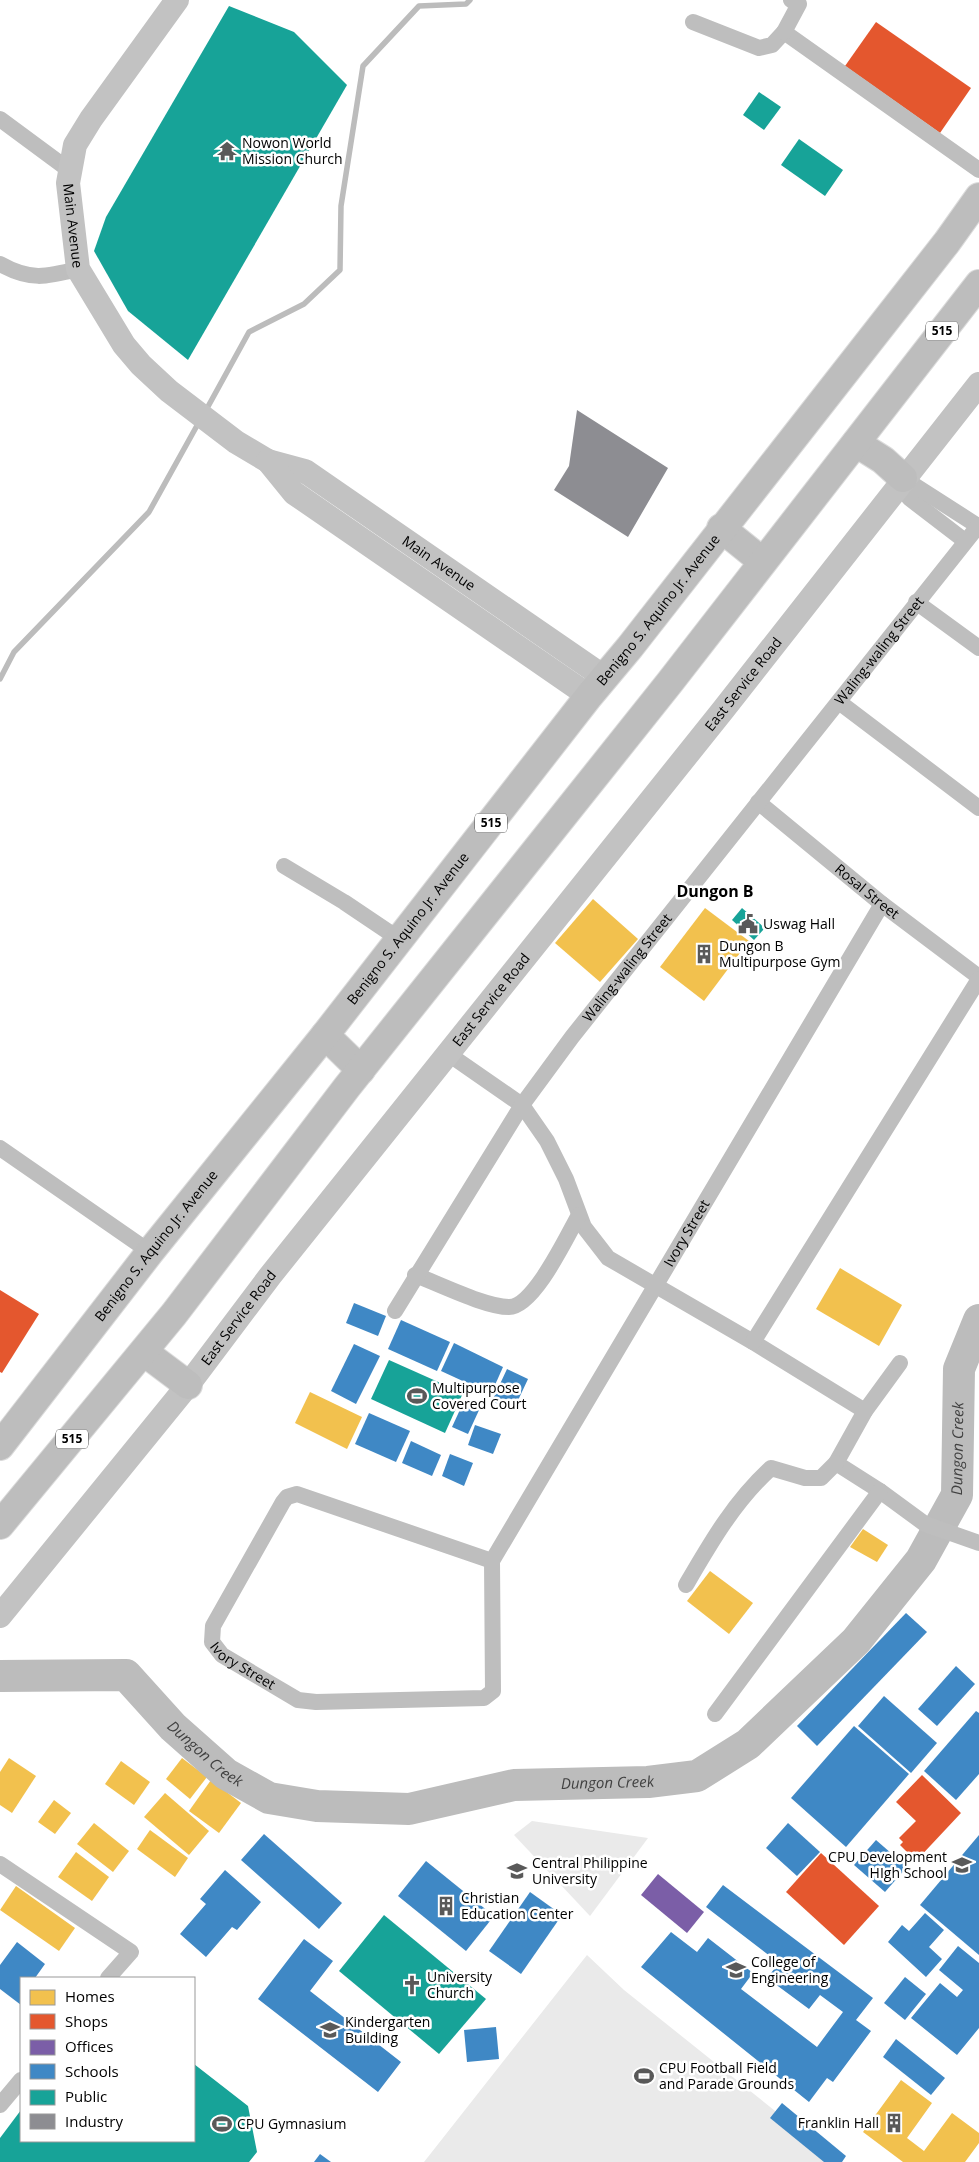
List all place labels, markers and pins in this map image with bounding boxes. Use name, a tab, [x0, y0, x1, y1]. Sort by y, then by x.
place label: Nowon World Mission Church	[242, 133, 343, 168]
temple icon: Nowon World Mission Church	[216, 140, 238, 162]
public building icon: Uswag Hall	[737, 913, 759, 935]
place label: Uswag Hall	[763, 914, 835, 933]
place label: Dungon B Multipurpose Gym	[719, 936, 840, 971]
building icon: Dungon B Multipurpose Gym	[693, 943, 715, 965]
place label: Multipurpose Covered Court	[432, 1378, 526, 1413]
sports icon: Multipurpose Covered Court	[406, 1385, 428, 1407]
place label: CPU Development HIgh School	[828, 1847, 947, 1882]
place label: Central Philippine University	[532, 1853, 648, 1888]
school or university icon: CPU Development HIgh School	[951, 1854, 973, 1876]
school or university icon: Central Philippine University	[506, 1860, 528, 1882]
place label: Christian Education Center	[461, 1888, 574, 1923]
building icon: Christian Education Center	[435, 1895, 457, 1917]
place label: College of Engineering	[751, 1952, 829, 1987]
school or university icon: College of Engineering	[725, 1959, 747, 1981]
place label: University Church	[427, 1967, 493, 2002]
church icon: University Church	[401, 1974, 423, 1996]
place label: Kindergarten Building	[345, 2012, 430, 2047]
school or university icon: Kindergarten Building	[319, 2019, 341, 2041]
place label: CPU Football Field and Parade Grounds	[659, 2058, 794, 2093]
sports icon: CPU Football Field and Parade Grounds	[633, 2065, 655, 2087]
building icon: Franklin Hall	[883, 2112, 905, 2134]
sports icon: CPU Gymnasium	[211, 2113, 233, 2135]
place label: Franklin Hall	[798, 2113, 879, 2132]
place label: CPU Gymnasium	[237, 2114, 346, 2133]

